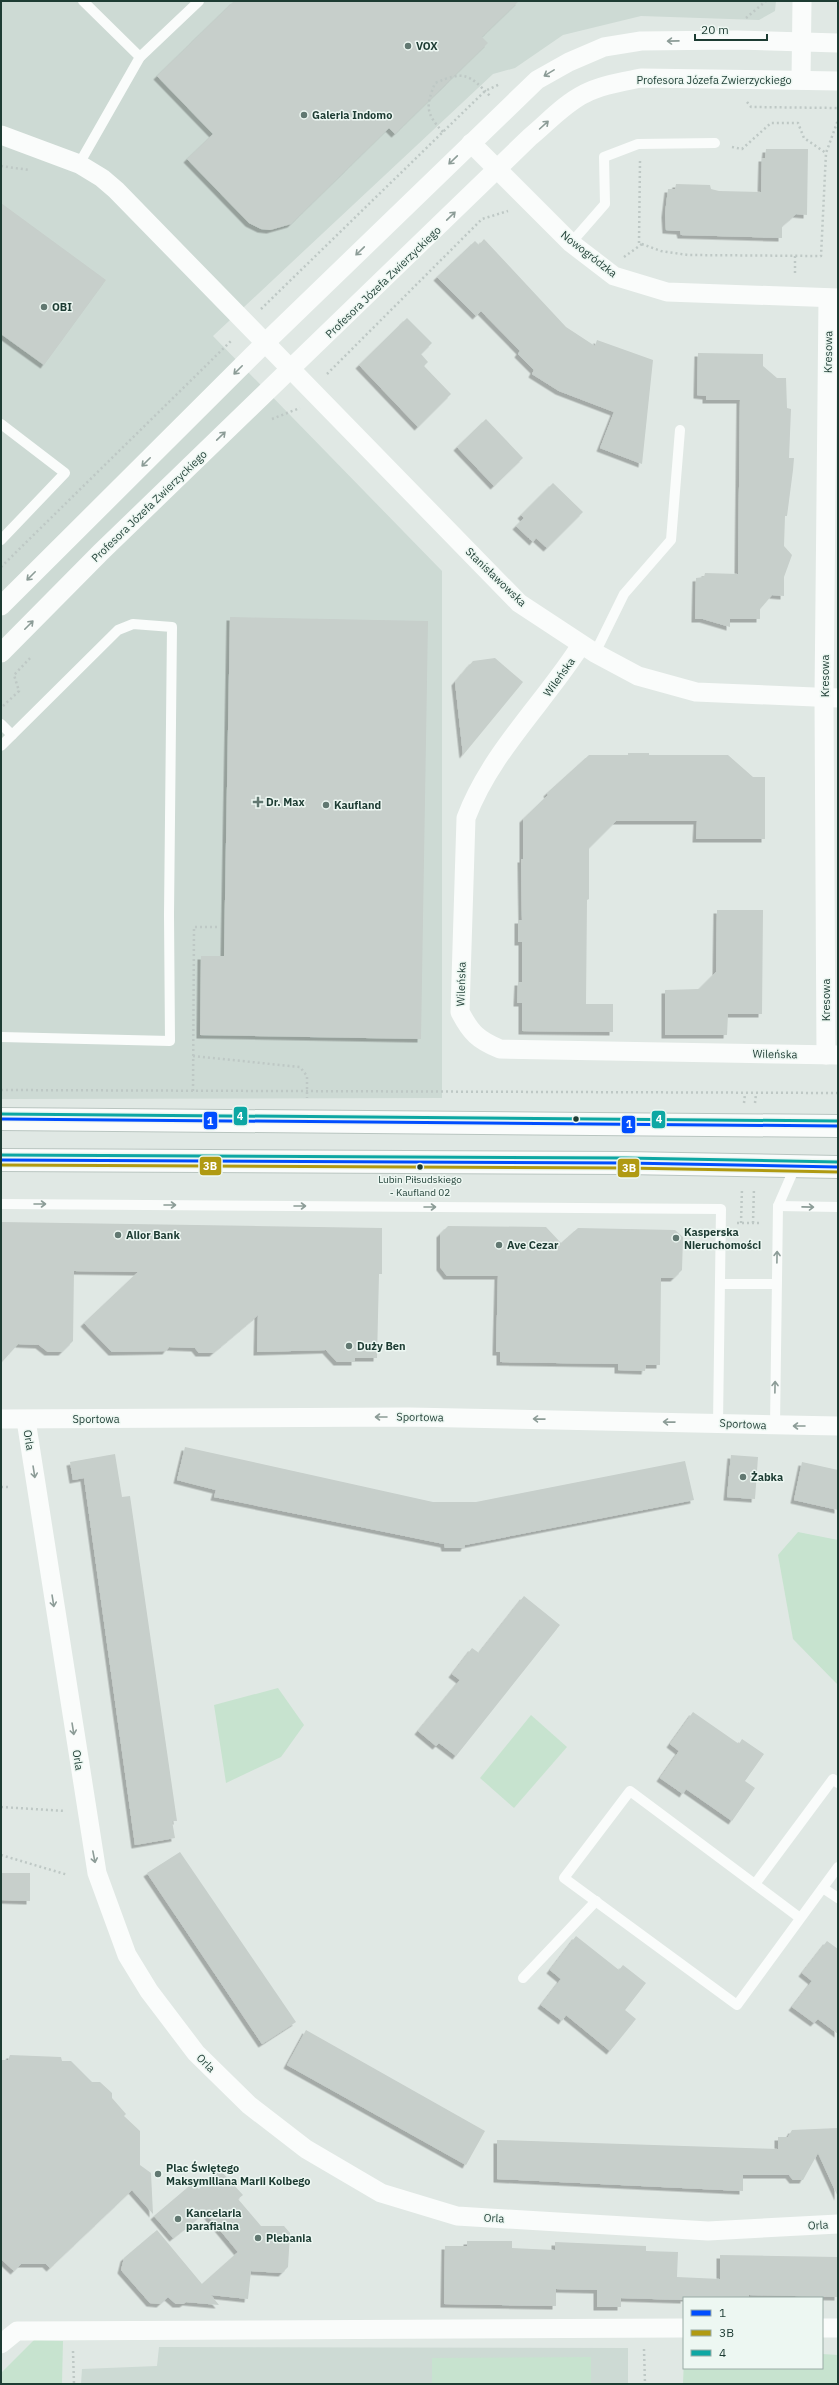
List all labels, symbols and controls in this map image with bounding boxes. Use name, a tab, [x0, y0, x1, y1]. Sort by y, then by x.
scale bar	[695, 16, 767, 42]
text: 20 m	[701, 22, 729, 37]
one-way arrow	[667, 37, 680, 45]
place label: VOX	[416, 39, 438, 53]
marker: VOX	[403, 41, 413, 51]
one-way arrow	[543, 70, 555, 78]
street label: Profesora Józefa Zwierzyckiego	[636, 73, 792, 87]
place label: Galeria Indomo	[312, 108, 392, 122]
marker: Galeria Indomo	[299, 110, 309, 120]
one-way arrow	[539, 121, 549, 130]
one-way arrow	[448, 155, 458, 165]
one-way arrow	[446, 211, 456, 221]
street label: Profesora Józefa Zwierzyckiego	[322, 223, 444, 341]
street label: Nowogródzka	[558, 228, 620, 280]
one-way arrow	[355, 246, 365, 256]
place label: OBI	[52, 300, 72, 314]
marker: OBI	[39, 302, 49, 312]
street label: Kresowa	[821, 330, 835, 373]
one-way arrow	[233, 365, 243, 375]
one-way arrow	[216, 431, 226, 441]
street label: Profesora Józefa Zwierzyckiego	[88, 447, 210, 565]
one-way arrow	[141, 457, 151, 467]
street label: Stanisławowska	[463, 544, 529, 610]
one-way arrow	[26, 571, 36, 581]
one-way arrow	[24, 620, 33, 630]
street label: Wileńska	[540, 655, 578, 699]
street label: Kresowa	[818, 655, 832, 697]
place label: Dr. Max	[266, 795, 305, 809]
marker: Dr. Max	[253, 797, 263, 807]
place label: Kaufland	[334, 798, 381, 812]
marker: Kaufland	[321, 800, 331, 810]
street label: Wileńska	[453, 961, 469, 1007]
street label: Kresowa	[819, 979, 833, 1021]
street label: Wileńska	[752, 1047, 798, 1061]
line badge: 4	[233, 1106, 248, 1126]
text: 4	[237, 1109, 244, 1123]
line badge: 4	[651, 1110, 666, 1129]
line badge: 1	[203, 1111, 218, 1130]
text: 4	[656, 1112, 663, 1126]
text: 1	[207, 1114, 214, 1128]
unlabelled marker	[571, 1114, 581, 1124]
line badge: 1	[621, 1115, 636, 1134]
text: 1	[626, 1117, 633, 1131]
line badge: 3B	[199, 1156, 222, 1176]
line badge: 3B	[617, 1158, 640, 1178]
text: 3B	[203, 1159, 217, 1173]
text: 3B	[622, 1161, 636, 1175]
marker: Lubin Piłsudskiego - Kaufland 02	[415, 1162, 425, 1172]
place label: Lubin Piłsudskiego - Kaufland 02	[378, 1173, 462, 1199]
one-way arrow	[33, 1200, 46, 1208]
one-way arrow	[163, 1201, 176, 1209]
one-way arrow	[293, 1202, 306, 1210]
one-way arrow	[423, 1203, 436, 1211]
one-way arrow	[801, 1203, 814, 1211]
place label: Kasperska Nieruchomości	[684, 1225, 761, 1252]
place label: Alior Bank	[126, 1228, 180, 1242]
marker: Alior Bank	[113, 1230, 123, 1240]
marker: Kasperska Nieruchomości	[671, 1233, 681, 1243]
place label: Ave Cezar	[507, 1238, 559, 1252]
marker: Ave Cezar	[494, 1240, 504, 1250]
one-way arrow	[773, 1251, 781, 1264]
place label: Duży Ben	[357, 1339, 405, 1353]
marker: Duży Ben	[344, 1341, 354, 1351]
one-way arrow	[771, 1381, 779, 1394]
street label: Sportowa	[396, 1410, 444, 1424]
street label: Sportowa	[72, 1412, 120, 1426]
one-way arrow	[375, 1413, 388, 1421]
one-way arrow	[533, 1416, 546, 1423]
street label: Sportowa	[719, 1416, 767, 1432]
one-way arrow	[663, 1418, 676, 1426]
one-way arrow	[793, 1422, 806, 1430]
street label: Orla	[20, 1429, 38, 1451]
one-way arrow	[30, 1465, 38, 1478]
place label: Żabka	[751, 1470, 783, 1484]
marker: Żabka	[738, 1472, 748, 1482]
one-way arrow	[50, 1594, 58, 1607]
one-way arrow	[69, 1722, 77, 1735]
street label: Orla	[69, 1749, 87, 1771]
one-way arrow	[90, 1850, 98, 1863]
street label: Orla	[194, 2051, 218, 2075]
place label: Plac Świętego Maksymiliana Marii Kolbego	[166, 2161, 311, 2188]
marker: Plac Świętego Maksymiliana Marii Kolbego	[153, 2169, 163, 2179]
place label: Kancelaria parafialna	[186, 2206, 242, 2233]
street label: Orla	[483, 2210, 505, 2226]
marker: Kancelaria parafialna	[173, 2214, 183, 2224]
street label: Orla	[807, 2217, 829, 2233]
place label: Plebania	[266, 2231, 312, 2245]
marker: Plebania	[253, 2233, 263, 2243]
legend	[683, 2297, 823, 2369]
text: 1	[719, 2305, 726, 2320]
text: 3B	[719, 2325, 734, 2340]
text: 4	[719, 2345, 726, 2360]

